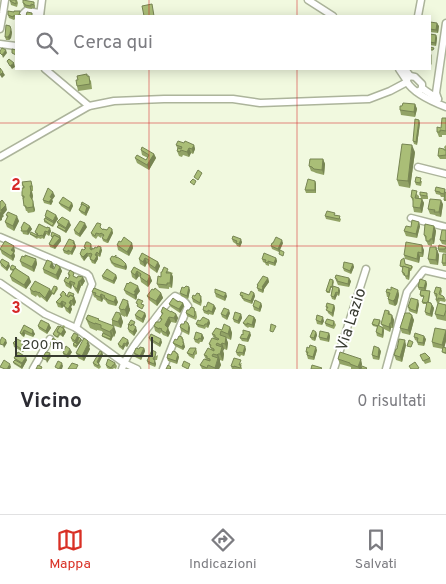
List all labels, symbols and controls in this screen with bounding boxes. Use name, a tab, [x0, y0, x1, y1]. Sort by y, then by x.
search box	[15, 15, 431, 70]
icon: search	[33, 29, 61, 57]
text: Cerca qui	[73, 31, 153, 55]
text: 2	[11, 176, 21, 196]
street label: Via Lazio	[332, 286, 371, 354]
text: 3	[11, 299, 21, 319]
scale bar	[15, 334, 152, 357]
text: 200 m	[22, 337, 64, 354]
text: Vicino	[20, 388, 82, 415]
text: 0 risultati	[357, 392, 426, 412]
tab: Mappa	[49, 526, 91, 573]
tab: Indicazioni	[189, 526, 257, 573]
tab: Salvati	[355, 526, 397, 573]

